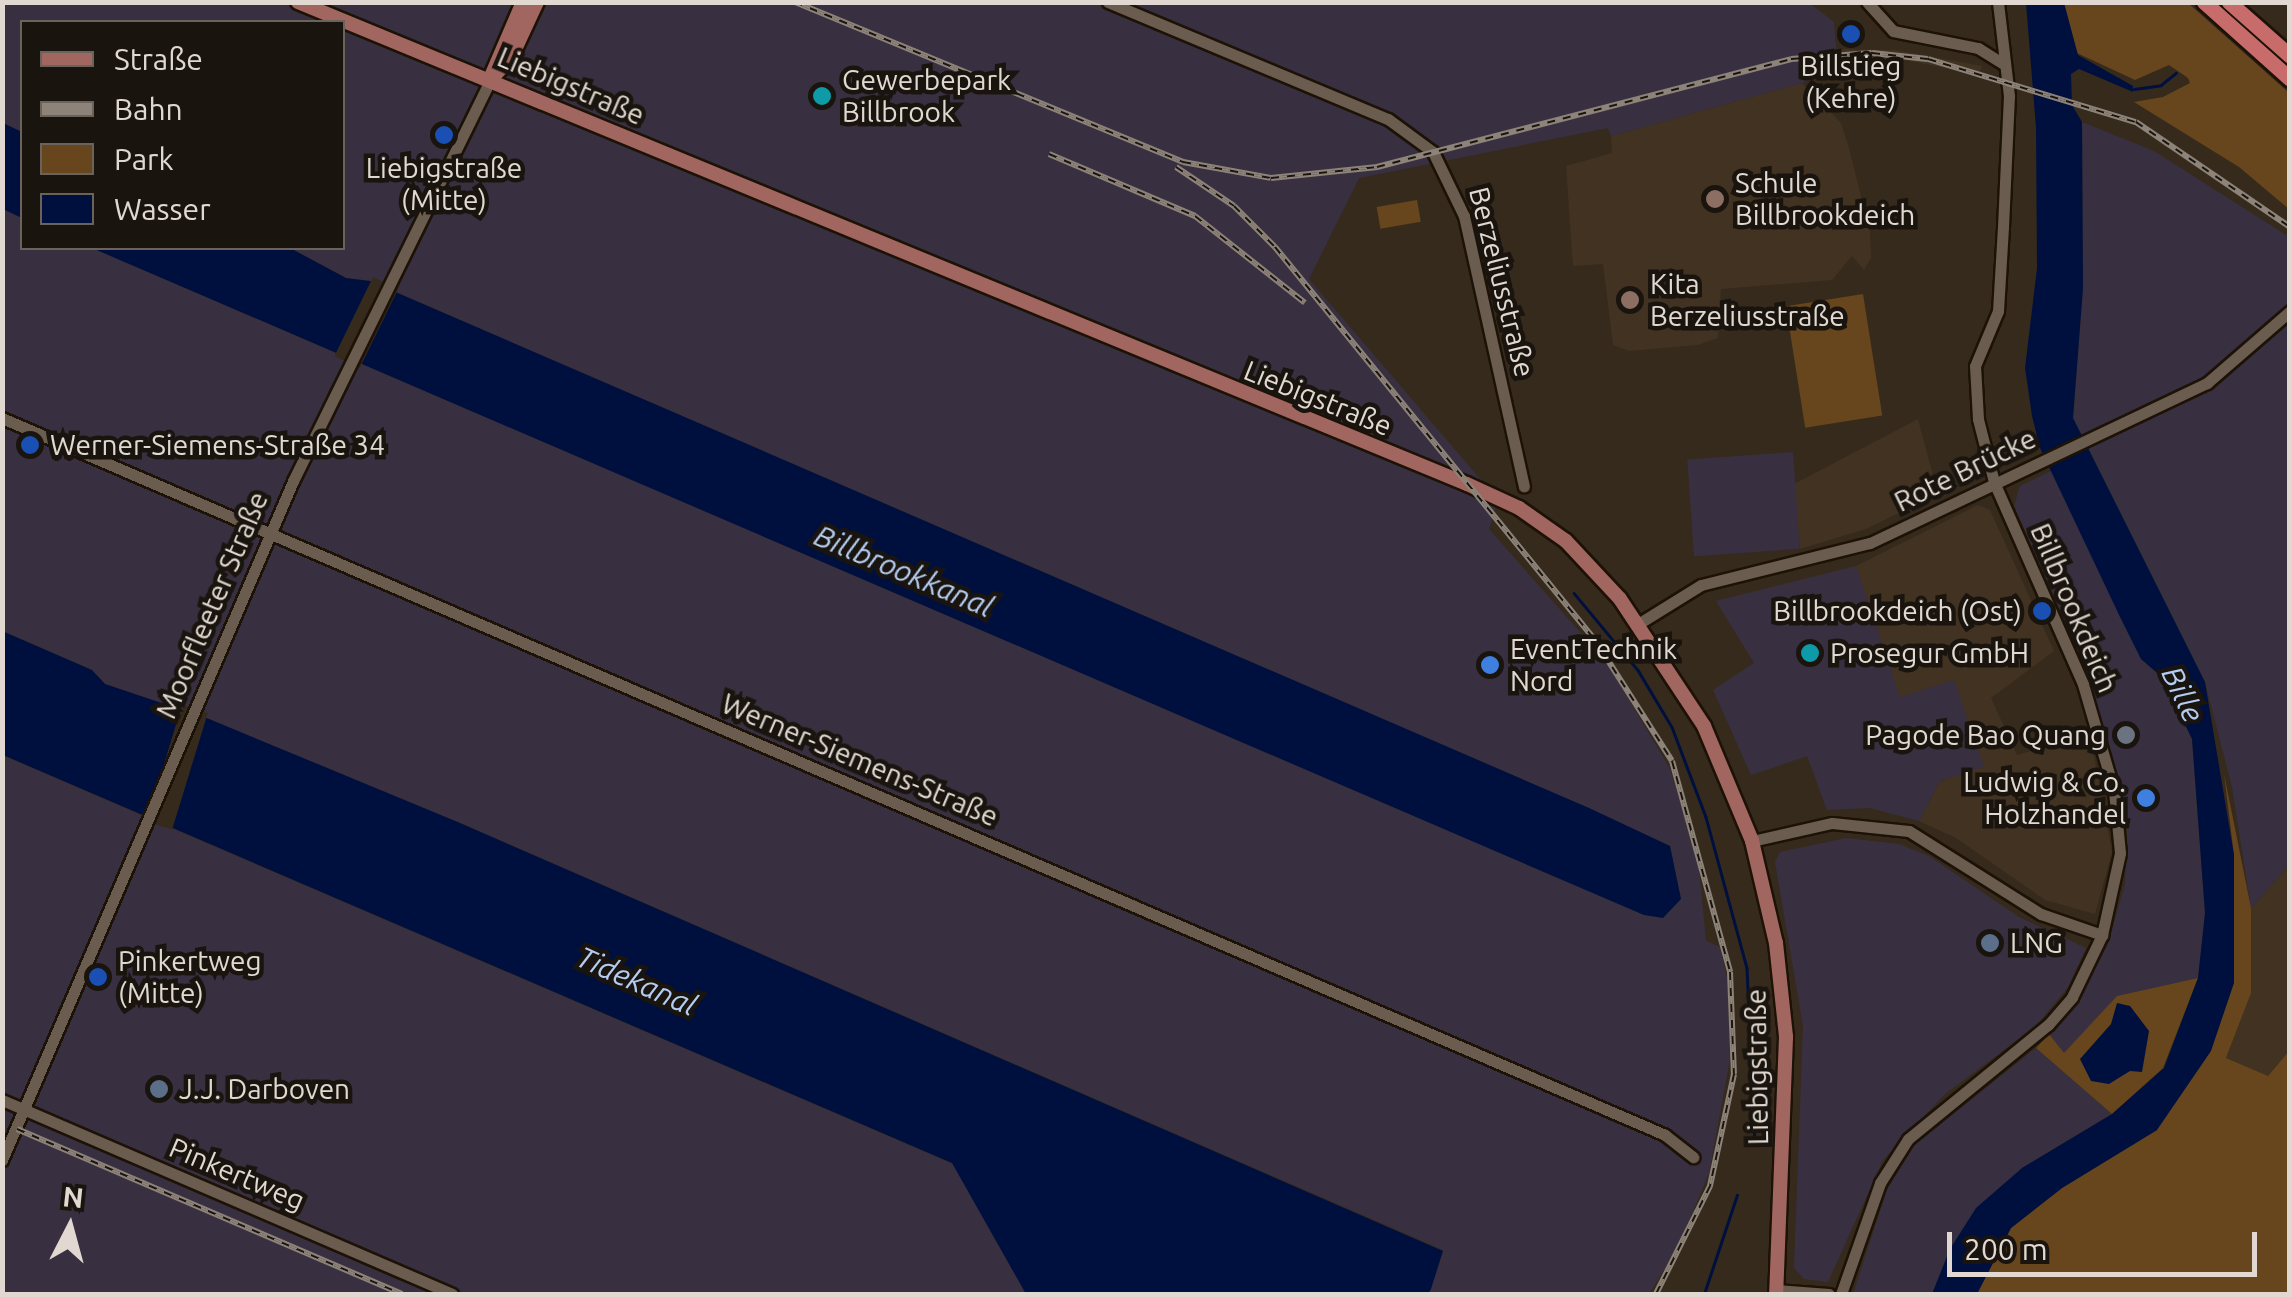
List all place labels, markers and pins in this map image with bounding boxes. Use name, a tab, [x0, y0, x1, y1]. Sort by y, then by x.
marker: Billstieg (Kehre)	[1840, 23, 1862, 45]
place label: Billstieg (Kehre)	[1801, 49, 1901, 115]
place label: Gewerbepark Billbrook	[842, 63, 1011, 129]
marker: Gewerbepark Billbrook	[811, 85, 833, 107]
marker: Liebigstraße (Mitte)	[433, 124, 455, 146]
place label: Liebigstraße (Mitte)	[366, 151, 522, 217]
place label: Schule Billbrookdeich	[1735, 166, 1915, 232]
marker: Schule Billbrookdeich	[1704, 188, 1726, 210]
place label: Kita Berzeliusstraße	[1650, 267, 1845, 333]
marker: Kita Berzeliusstraße	[1619, 289, 1641, 311]
place label: Werner-Siemens-Straße 34	[50, 428, 385, 462]
marker: Werner-Siemens-Straße 34	[19, 434, 41, 456]
place label: Billbrookdeich (Ost)	[1773, 594, 2022, 628]
marker: Billbrookdeich (Ost)	[2031, 600, 2053, 622]
place label: EventTechnik Nord	[1510, 632, 1677, 698]
place label: Prosegur GmbH	[1830, 636, 2029, 670]
marker: Prosegur GmbH	[1799, 642, 1821, 664]
marker: EventTechnik Nord	[1479, 654, 1501, 676]
place label: Pagode Bao Quang	[1865, 718, 2106, 752]
marker: Pagode Bao Quang	[2115, 724, 2137, 746]
place label: Ludwig & Co. Holzhandel	[1963, 765, 2126, 831]
marker: Ludwig & Co. Holzhandel	[2135, 787, 2157, 809]
place label: LNG	[2010, 926, 2063, 960]
marker: LNG	[1979, 932, 2001, 954]
place label: Pinkertweg (Mitte)	[118, 944, 262, 1010]
marker: Pinkertweg (Mitte)	[87, 966, 109, 988]
place label: J.J. Darboven	[179, 1072, 350, 1106]
marker: J.J. Darboven	[148, 1078, 170, 1100]

